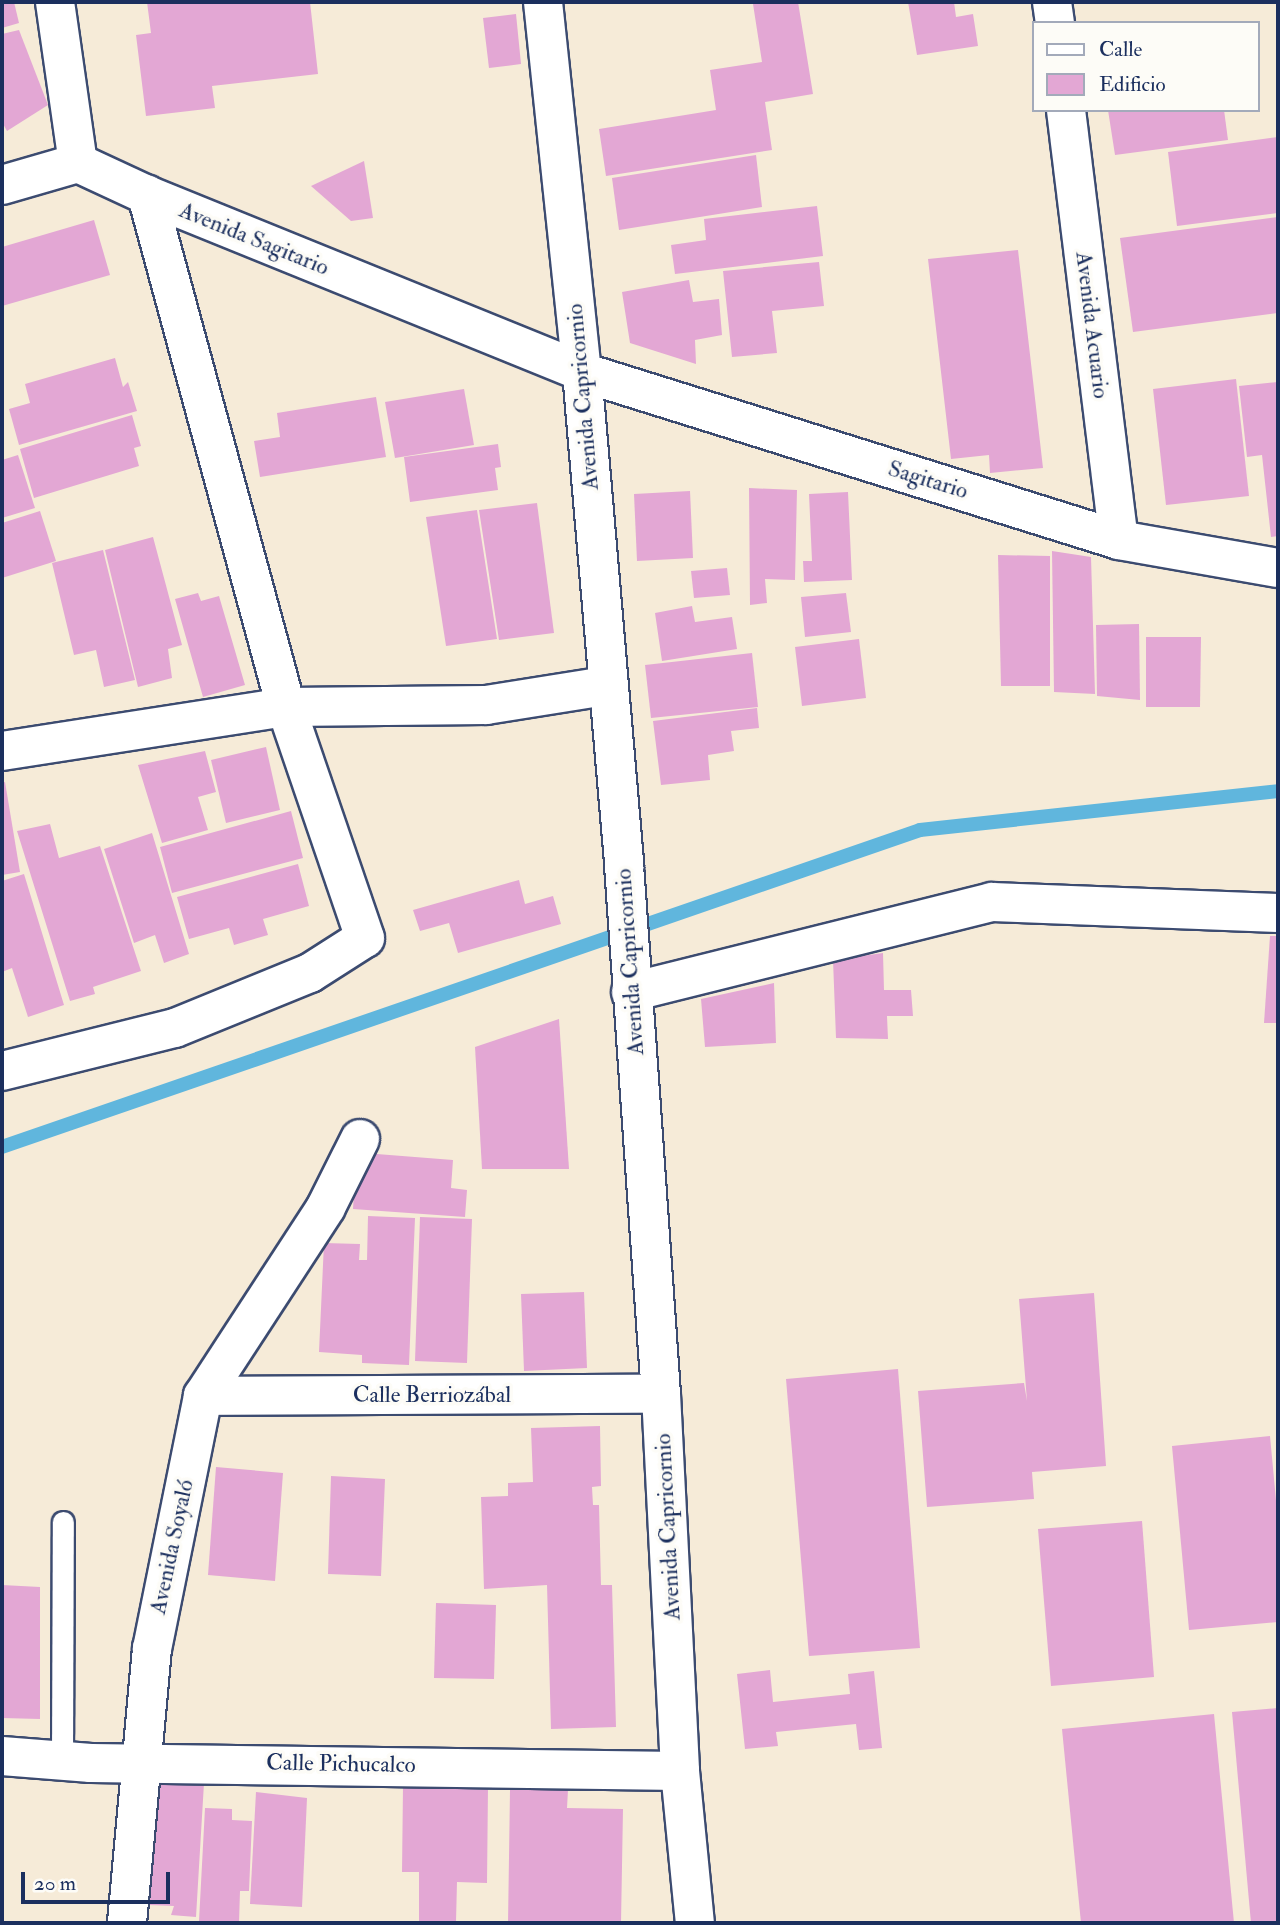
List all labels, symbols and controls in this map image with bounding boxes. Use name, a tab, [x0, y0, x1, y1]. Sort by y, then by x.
legend	[1032, 21, 1259, 112]
text: Calle	[1099, 36, 1142, 63]
text: Edificio	[1099, 71, 1166, 98]
street label: Avenida Sagitario	[175, 196, 333, 282]
street label: Avenida Acuario	[1069, 250, 1115, 400]
street label: Avenida Capricornio	[561, 303, 605, 491]
street label: Sagitario	[885, 455, 971, 505]
street label: Avenida Capricornio	[610, 868, 650, 1056]
street label: Calle Berriozábal	[353, 1381, 511, 1409]
street label: Avenida Capricornio	[649, 1433, 687, 1621]
street label: Avenida Soyaló	[144, 1477, 200, 1617]
street label: Calle Pichucalco	[266, 1749, 416, 1779]
scale bar	[24, 1858, 173, 1902]
text: 20 m	[34, 1870, 76, 1897]

